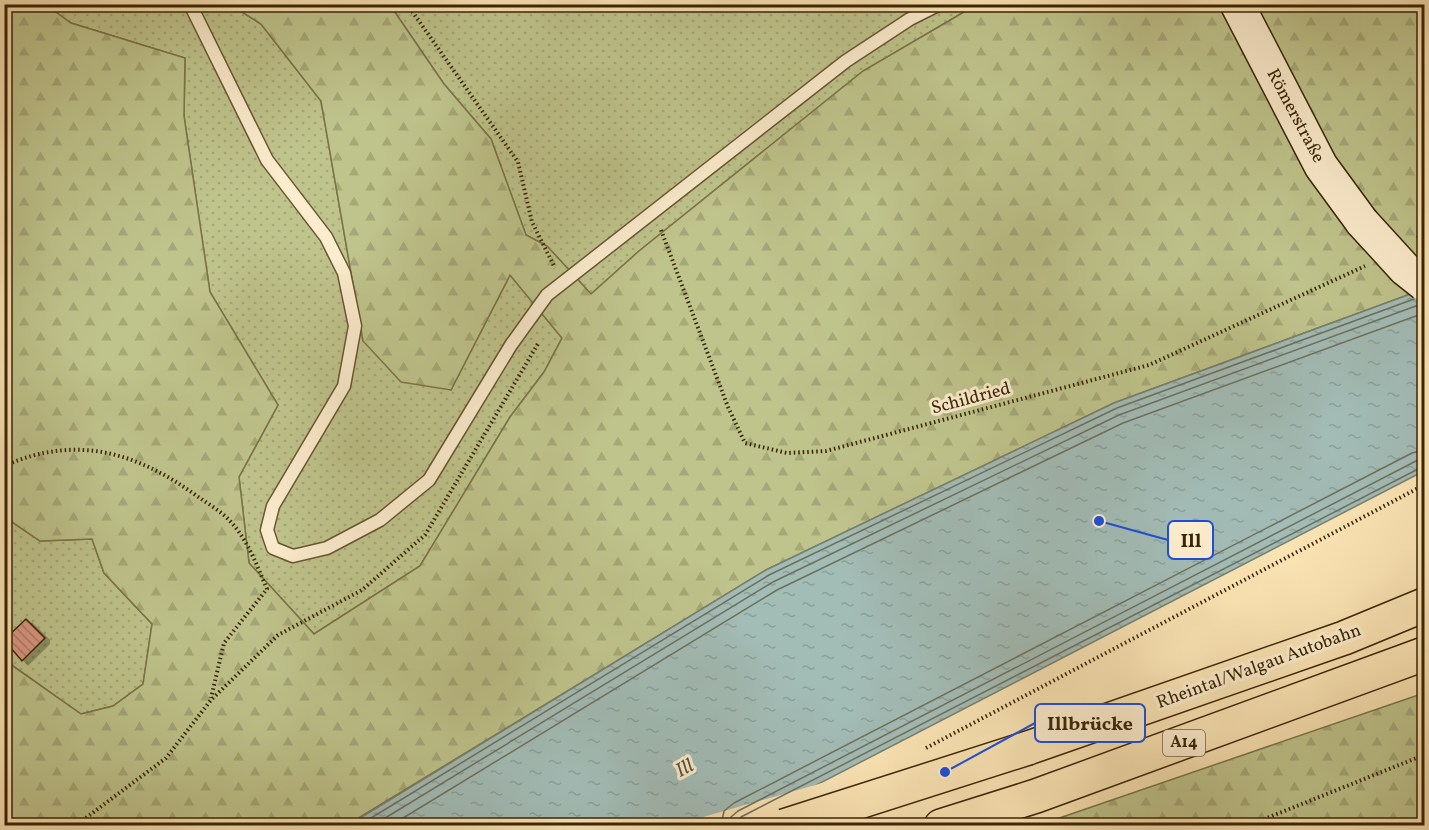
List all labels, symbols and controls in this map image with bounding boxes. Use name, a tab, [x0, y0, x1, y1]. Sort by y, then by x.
street label: Römerstraße	[1260, 65, 1330, 167]
street label: Schildried	[929, 376, 1013, 422]
callout: Ill	[1168, 521, 1213, 559]
text: Ill	[1180, 528, 1202, 556]
street label: Rheintal/Walgau Autobahn	[1153, 618, 1365, 716]
callout: Illbrücke	[1035, 704, 1145, 742]
text: Illbrücke	[1047, 711, 1133, 739]
road number: A14	[1163, 730, 1205, 756]
water label: Ill	[671, 753, 699, 785]

